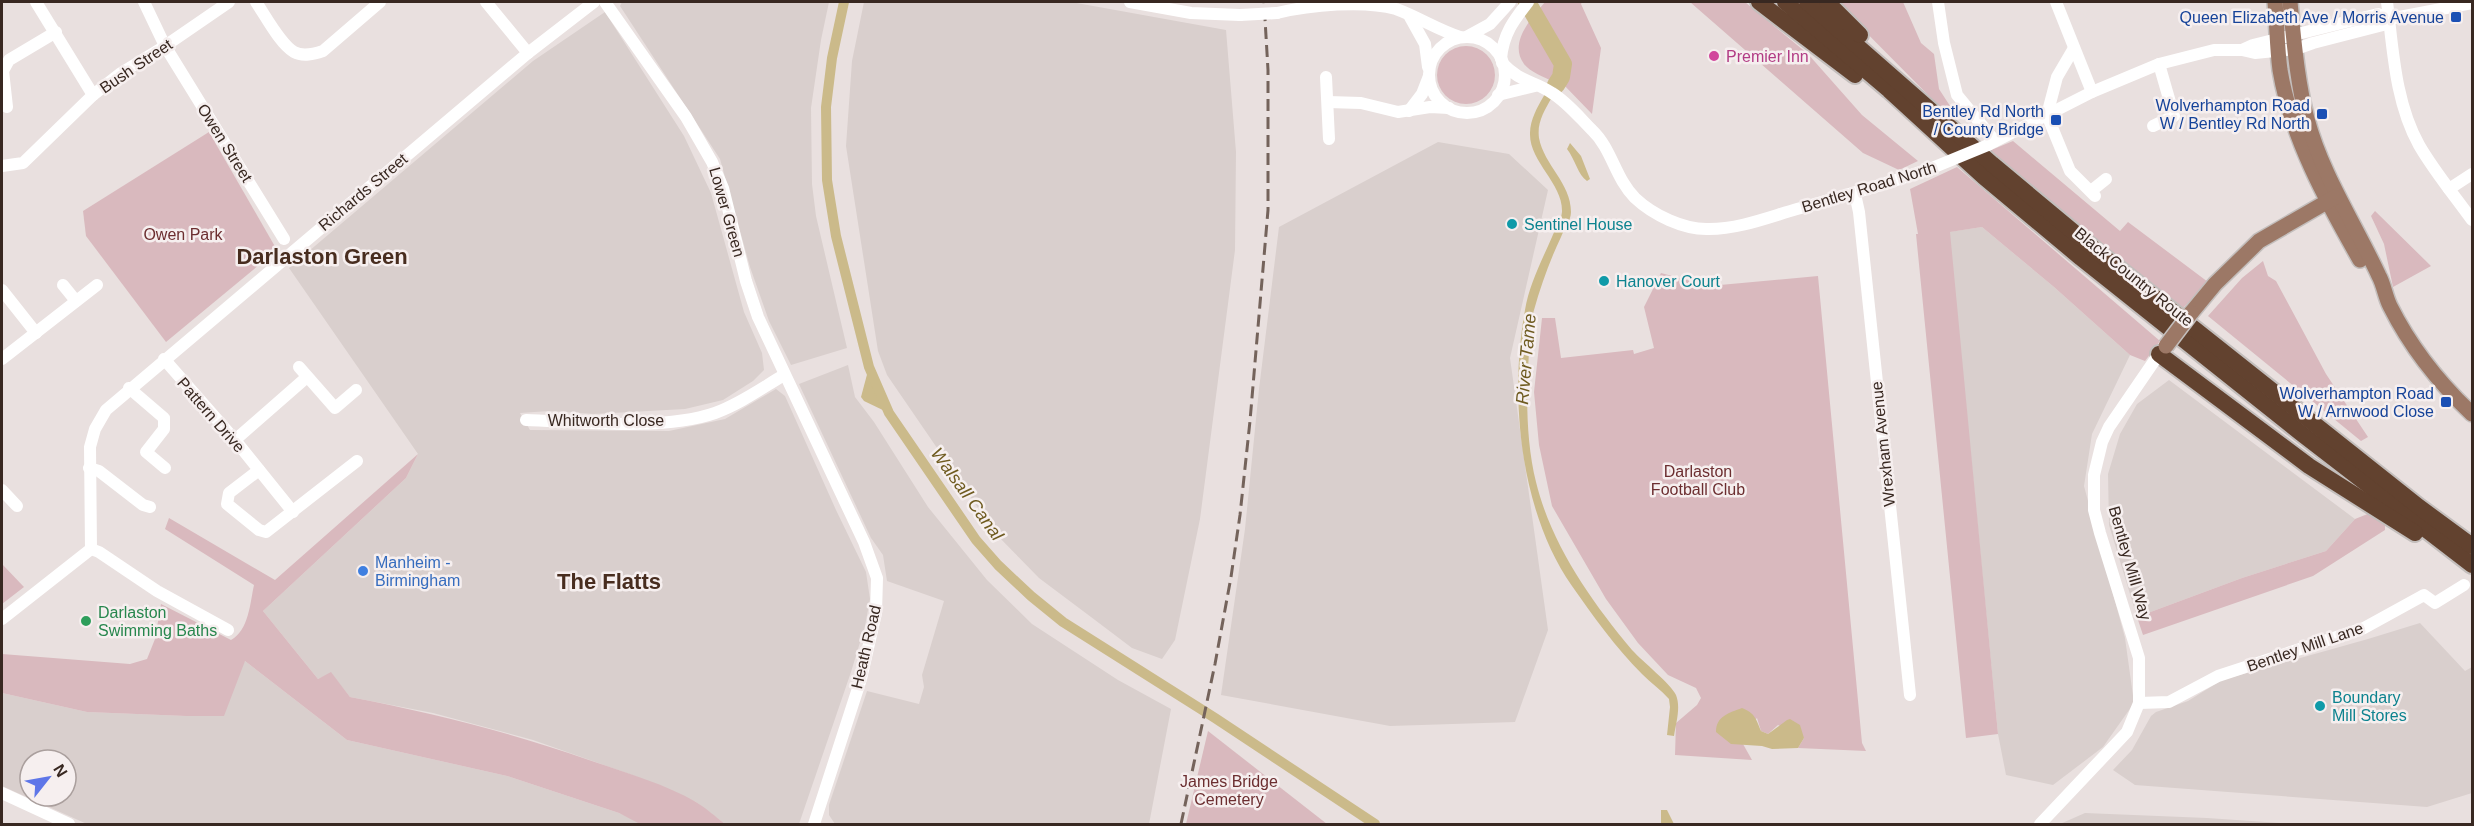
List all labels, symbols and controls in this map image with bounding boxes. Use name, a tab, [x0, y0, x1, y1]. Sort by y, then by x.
place label: Queen Elizabeth Ave / Morris Avenue	[2180, 9, 2444, 26]
marker: Queen Elizabeth Ave / Morris Avenue	[2449, 10, 2463, 24]
street label: Bush Street	[97, 35, 176, 96]
place label: Premier Inn	[1726, 48, 1809, 65]
marker: Premier Inn	[1707, 49, 1721, 63]
place label: Wolverhampton Road W / Bentley Rd North	[2156, 97, 2310, 132]
street label: Owen Street	[194, 101, 256, 186]
place label: Bentley Rd North / County Bridge	[1922, 103, 2044, 138]
marker: Wolverhampton Road W / Bentley Rd North	[2315, 107, 2329, 121]
marker: Bentley Rd North / County Bridge	[2049, 113, 2063, 127]
street label: Richards Street	[315, 150, 411, 234]
street label: Bentley Road North	[1800, 158, 1938, 216]
street label: Lower Green	[706, 165, 748, 259]
place label: Sentinel House	[1524, 216, 1633, 233]
marker: Sentinel House	[1505, 217, 1519, 231]
street label: Black Country Route	[2072, 224, 2196, 330]
park label: Owen Park	[143, 226, 224, 243]
district label: Darlaston Green	[236, 244, 408, 269]
place label: Hanover Court	[1616, 273, 1721, 290]
marker: Hanover Court	[1597, 274, 1611, 288]
water label: River Tame	[1512, 313, 1540, 405]
street label: Pattern Drive	[174, 374, 248, 456]
street label: Wrexham Avenue	[1868, 381, 1898, 507]
place label: Wolverhampton Road W / Arnwood Close	[2280, 385, 2434, 420]
marker: Wolverhampton Road W / Arnwood Close	[2439, 395, 2453, 409]
street label: Whitworth Close	[548, 412, 664, 429]
water label: Walsall Canal	[927, 444, 1008, 545]
park label: Darlaston Football Club	[1651, 463, 1745, 498]
street label: Bentley Mill Way	[2106, 504, 2154, 622]
place label: Manheim - Birmingham	[375, 554, 460, 589]
marker: Manheim - Birmingham	[356, 564, 370, 578]
district label: The Flatts	[557, 569, 661, 594]
street label: Heath Road	[848, 603, 884, 691]
place label: Darlaston Swimming Baths	[98, 604, 217, 639]
marker: Darlaston Swimming Baths	[79, 614, 93, 628]
street label: Bentley Mill Lane	[2245, 619, 2365, 675]
place label: Boundary Mill Stores	[2332, 689, 2407, 724]
marker: Boundary Mill Stores	[2313, 699, 2327, 713]
north arrow	[18, 748, 78, 808]
text: N	[50, 761, 71, 780]
park label: James Bridge Cemetery	[1180, 773, 1278, 808]

